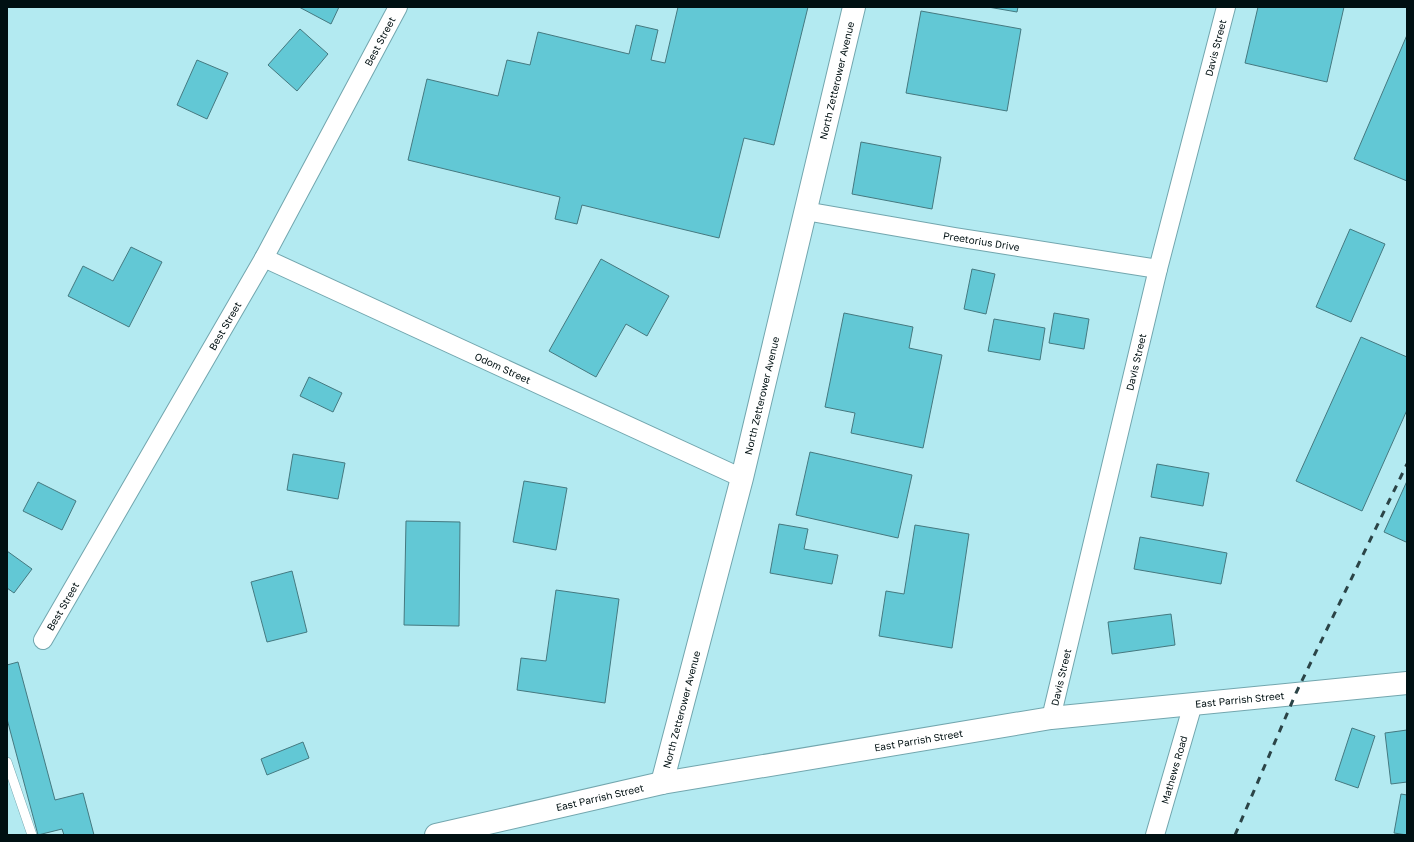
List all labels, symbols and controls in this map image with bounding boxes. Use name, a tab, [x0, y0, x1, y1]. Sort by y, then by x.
street label: Best Street	[362, 15, 398, 68]
street label: Davis Street	[1202, 18, 1229, 78]
street label: North Zetterower Avenue	[817, 20, 856, 141]
street label: Preetorius Drive	[942, 229, 1021, 253]
street label: Best Street	[206, 299, 243, 352]
street label: Davis Street	[1123, 332, 1148, 392]
street label: North Zetterower Avenue	[742, 335, 781, 456]
street label: Odom Street	[473, 350, 533, 386]
street label: Best Street	[44, 580, 81, 633]
street label: Davis Street	[1048, 647, 1073, 707]
street label: North Zetterower Avenue	[660, 649, 702, 770]
street label: East Parrish Street	[1195, 689, 1285, 710]
street label: East Parrish Street	[873, 727, 964, 753]
street label: Mathews Road	[1158, 734, 1190, 805]
street label: East Parrish Street	[555, 781, 645, 813]

